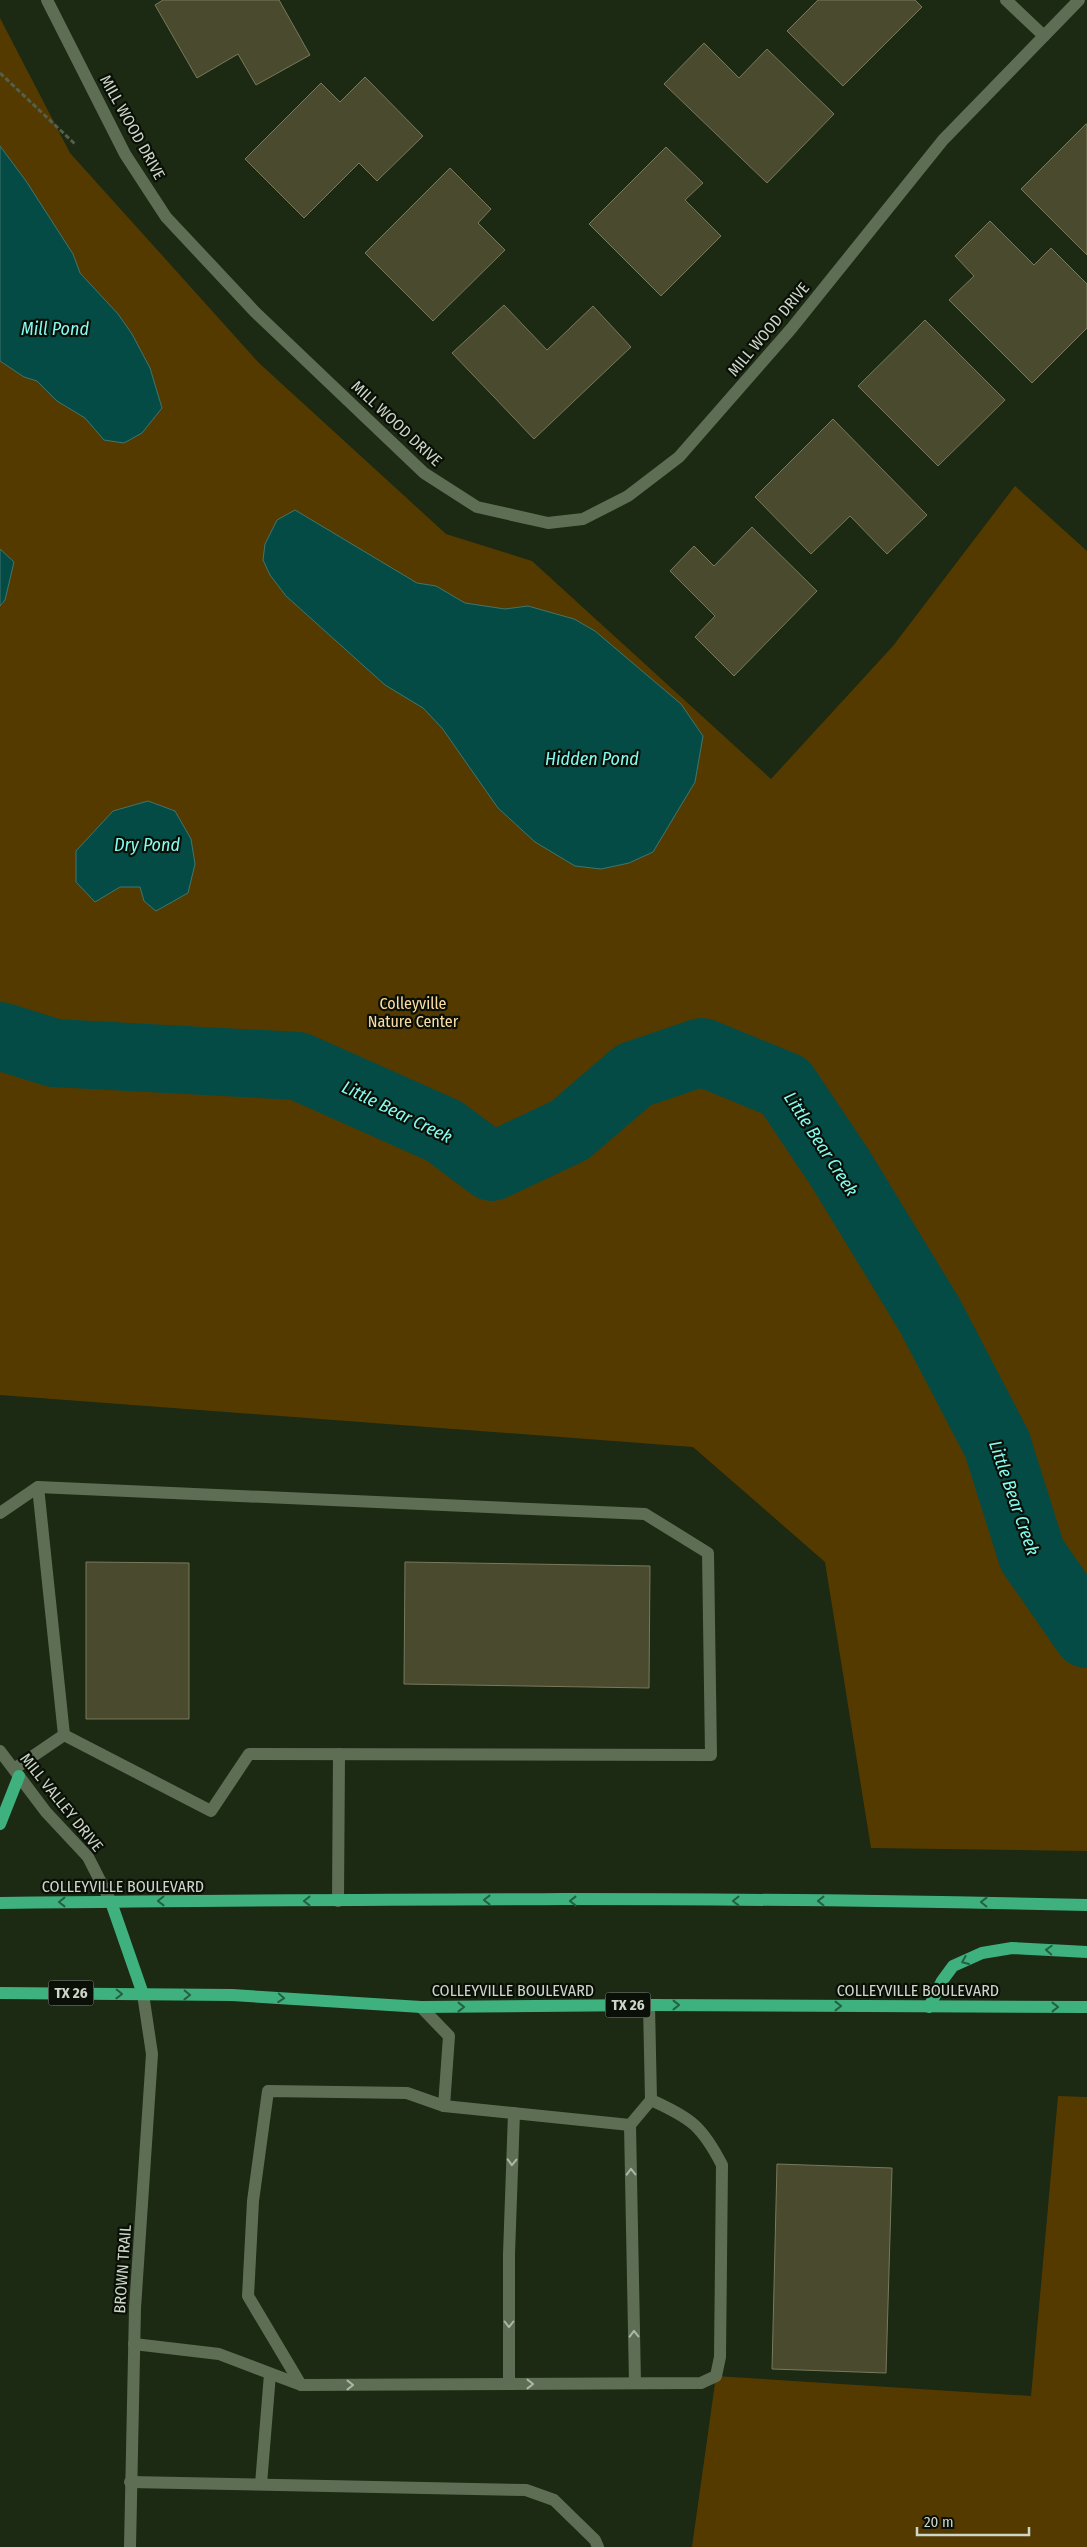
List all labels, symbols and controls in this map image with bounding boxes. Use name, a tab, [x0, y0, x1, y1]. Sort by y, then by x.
street label: MILL WOOD DRIVE	[96, 72, 169, 183]
street label: MILL WOOD DRIVE	[724, 279, 813, 380]
water label: Mill Pond	[21, 318, 89, 340]
street label: MILL WOOD DRIVE	[348, 377, 446, 470]
water label: Hidden Pond	[545, 748, 639, 770]
water label: Dry Pond	[114, 834, 180, 856]
park label: Colleyville Nature Center	[368, 994, 459, 1031]
water label: Little Bear Creek	[338, 1076, 456, 1148]
water label: Little Bear Creek	[779, 1088, 863, 1200]
water label: Little Bear Creek	[984, 1438, 1044, 1558]
street label: MILL VALLEY DRIVE	[16, 1749, 107, 1855]
street label: COLLEYVILLE BOULEVARD	[42, 1877, 204, 1896]
one-way arrow	[483, 1895, 490, 1905]
one-way arrow	[156, 1896, 164, 1907]
one-way arrow	[303, 1896, 310, 1906]
one-way arrow	[569, 1896, 577, 1906]
one-way arrow	[732, 1896, 740, 1906]
one-way arrow	[817, 1896, 824, 1906]
one-way arrow	[58, 1897, 66, 1907]
one-way arrow	[979, 1897, 987, 1908]
one-way arrow	[1045, 1944, 1053, 1955]
one-way arrow	[961, 1954, 970, 1965]
road number: TX 26	[48, 1980, 94, 2006]
street label: COLLEYVILLE BOULEVARD	[432, 1981, 594, 2000]
street label: COLLEYVILLE BOULEVARD	[837, 1981, 999, 2000]
one-way arrow	[115, 1989, 123, 1999]
one-way arrow	[184, 1990, 192, 2000]
road number: TX 26	[606, 1992, 650, 2018]
one-way arrow	[277, 1993, 285, 2004]
one-way arrow	[672, 2000, 680, 2010]
one-way arrow	[834, 2001, 842, 2011]
one-way arrow	[457, 2002, 465, 2012]
one-way arrow	[1052, 2002, 1059, 2012]
one-way arrow	[507, 2158, 517, 2166]
one-way arrow	[626, 2168, 636, 2176]
street label: BROWN TRAIL	[110, 2224, 135, 2314]
one-way arrow	[504, 2321, 514, 2329]
one-way arrow	[629, 2330, 640, 2338]
one-way arrow	[526, 2379, 534, 2389]
one-way arrow	[346, 2380, 354, 2390]
scale bar	[917, 2504, 1030, 2536]
text: 20 m	[924, 2513, 954, 2531]

